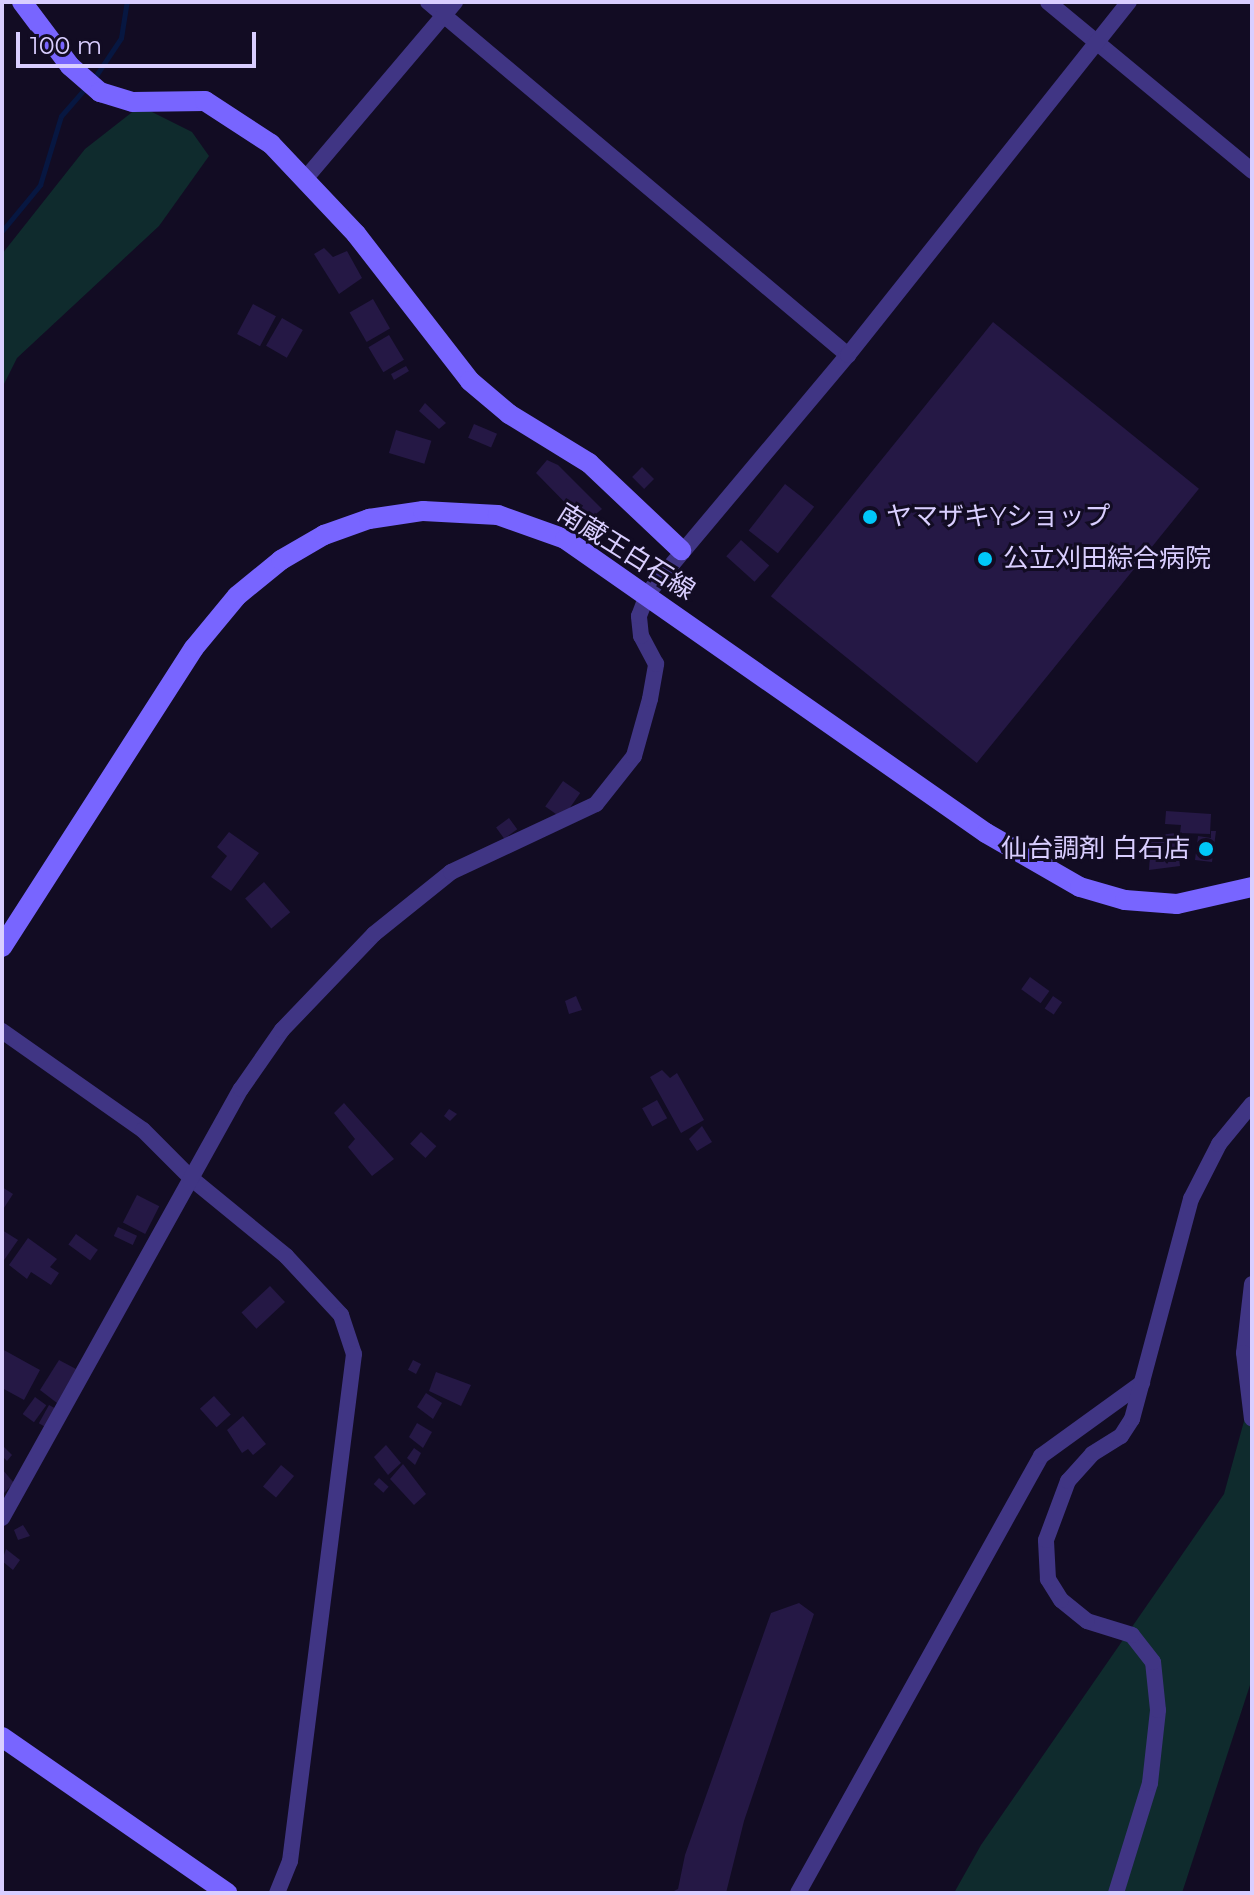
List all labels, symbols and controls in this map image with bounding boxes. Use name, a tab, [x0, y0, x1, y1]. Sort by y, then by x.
scale bar	[20, 16, 260, 66]
text: 100 m	[30, 31, 102, 60]
street label: 南蔵王白石線	[552, 497, 700, 607]
place label: ヤマザキYショップ	[886, 501, 1111, 533]
marker: ヤマザキYショップ	[861, 508, 879, 526]
place label: 公立刈田綜合病院	[1003, 543, 1211, 575]
marker: 公立刈田綜合病院	[974, 548, 996, 570]
place label: 仙台調剤 白石店	[1001, 833, 1190, 865]
marker: 仙台調剤 白石店	[1197, 840, 1215, 858]

